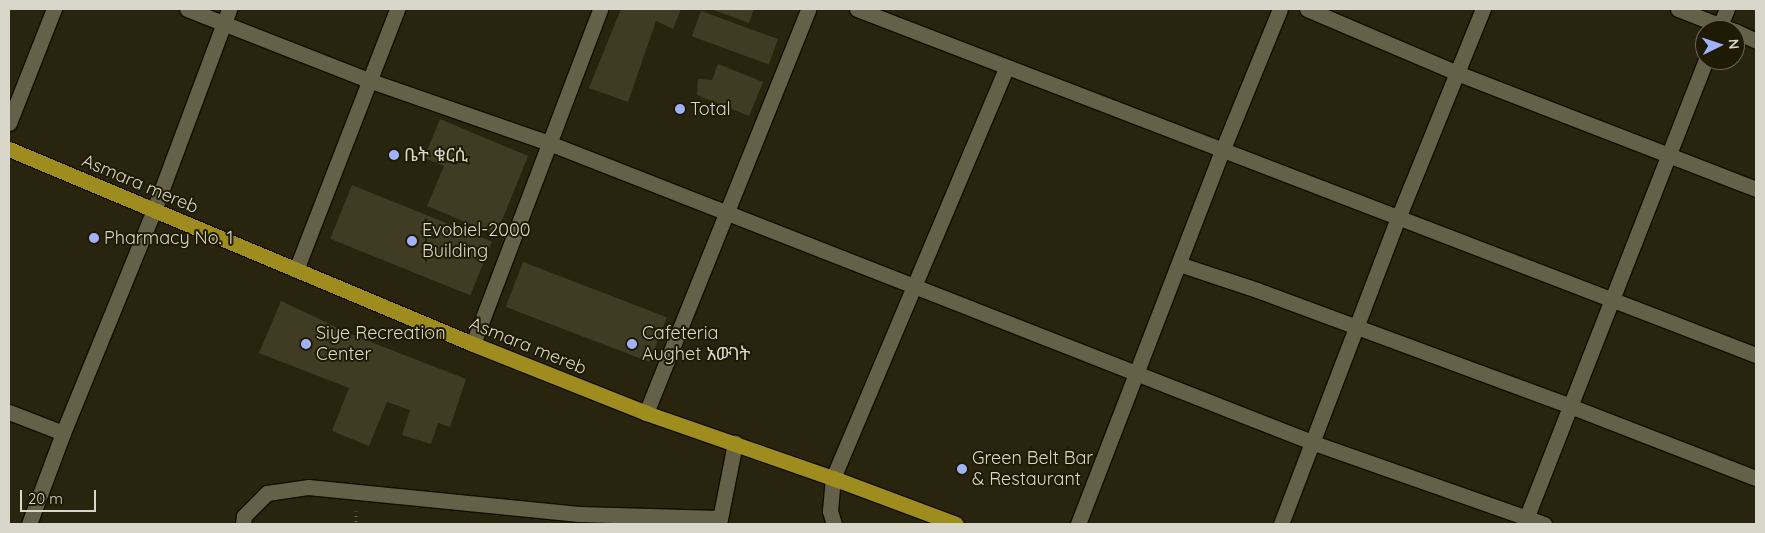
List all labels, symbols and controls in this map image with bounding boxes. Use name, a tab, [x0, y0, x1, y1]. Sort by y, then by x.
north arrow	[1695, 20, 1745, 70]
text: N	[1725, 38, 1743, 50]
place label: Total	[690, 98, 731, 120]
marker: Total	[674, 103, 686, 115]
place label: ቤት ቁርሲ	[404, 144, 468, 166]
marker: ቤት ቁርሲ	[388, 149, 400, 161]
street label: Asmara mereb	[79, 150, 201, 218]
place label: Evobiel-2000 Building	[422, 220, 530, 262]
place label: Pharmacy No. 1	[104, 227, 233, 249]
marker: Pharmacy No. 1	[88, 232, 100, 244]
marker: Evobiel-2000 Building	[406, 235, 418, 247]
street label: Asmara mereb	[466, 313, 590, 379]
place label: Siye Recreation Center	[316, 323, 446, 366]
place label: Cafeteria Aughet አውገት	[642, 323, 750, 366]
marker: Siye Recreation Center	[300, 338, 312, 350]
marker: Cafeteria Aughet አውገት	[626, 338, 638, 350]
place label: Green Belt Bar & Restaurant	[972, 448, 1093, 490]
marker: Green Belt Bar & Restaurant	[956, 463, 968, 475]
scale bar	[22, 480, 99, 512]
text: 20 m	[28, 489, 63, 508]

